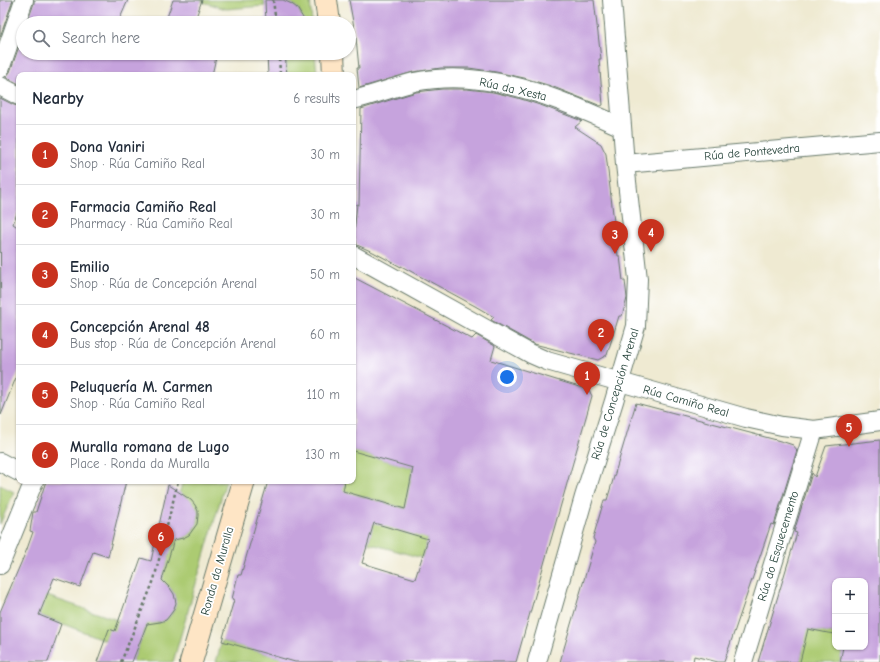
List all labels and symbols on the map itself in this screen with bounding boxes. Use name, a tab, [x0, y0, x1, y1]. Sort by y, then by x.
street label: Rúa da Xesta	[478, 74, 548, 104]
street label: Rúa de Pontevedra	[704, 141, 800, 163]
pin: 4	[638, 219, 664, 252]
pin: 3	[602, 221, 628, 254]
pin: 2	[588, 319, 614, 352]
street label: Rúa de Concepción Arenal	[588, 327, 642, 461]
pin: 1	[574, 362, 600, 395]
your location	[497, 367, 517, 387]
street label: Rúa Camiño Real	[642, 382, 730, 420]
pin: 5	[836, 414, 862, 447]
street label: Rúa do Esquecemento	[755, 489, 801, 603]
pin: 6	[148, 523, 174, 556]
street label: Ronda da Muralla	[198, 525, 236, 617]

